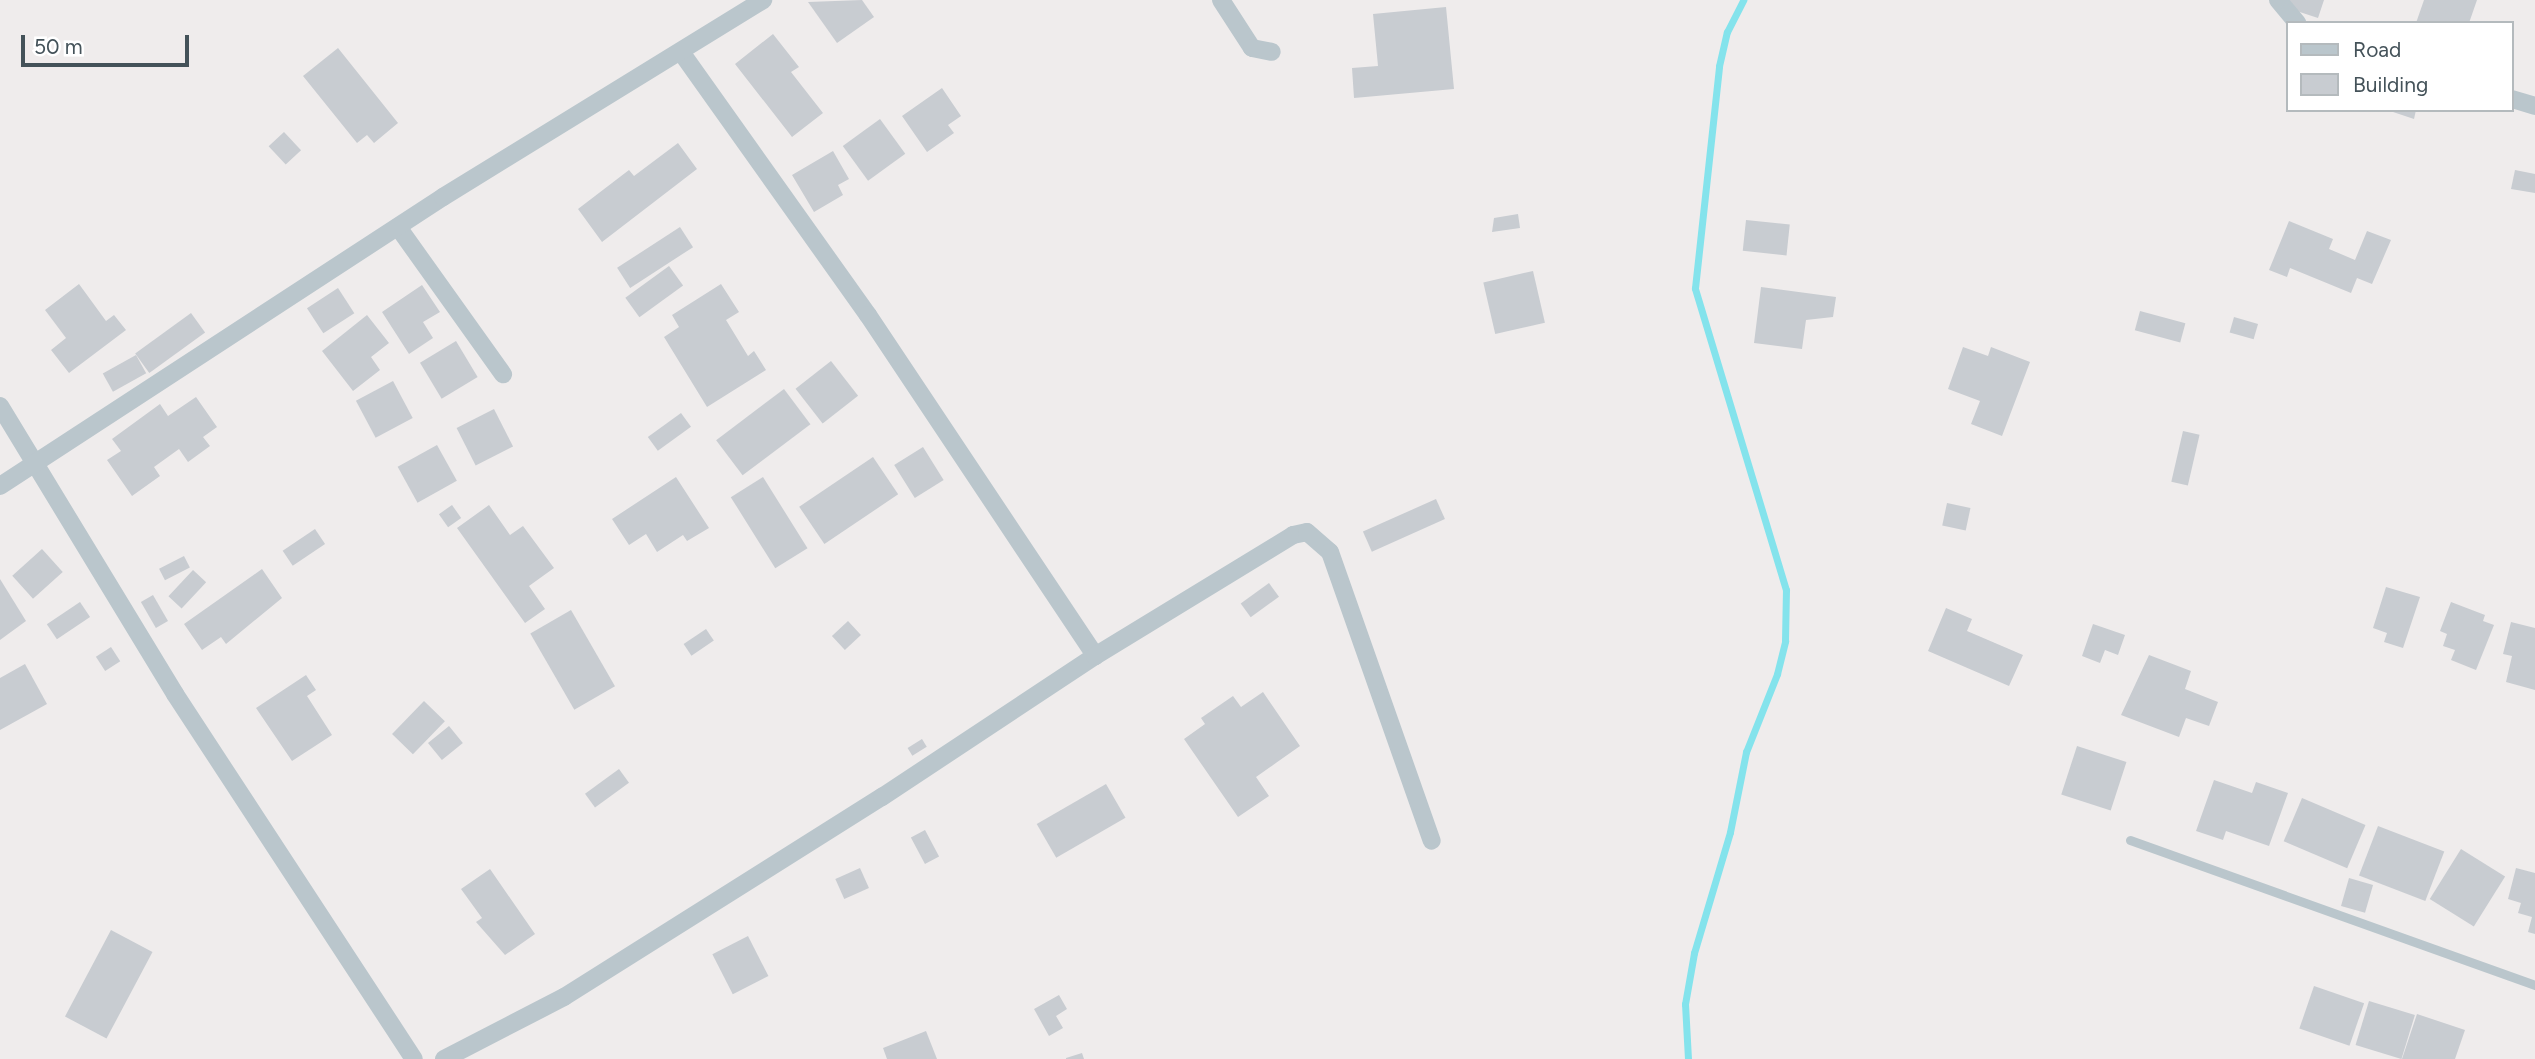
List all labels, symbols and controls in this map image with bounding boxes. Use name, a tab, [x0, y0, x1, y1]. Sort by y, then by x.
scale bar	[24, 21, 192, 65]
legend	[2286, 21, 2514, 112]
text: 50 m	[34, 34, 83, 59]
text: Road	[2353, 37, 2401, 62]
text: Building	[2353, 72, 2428, 97]

